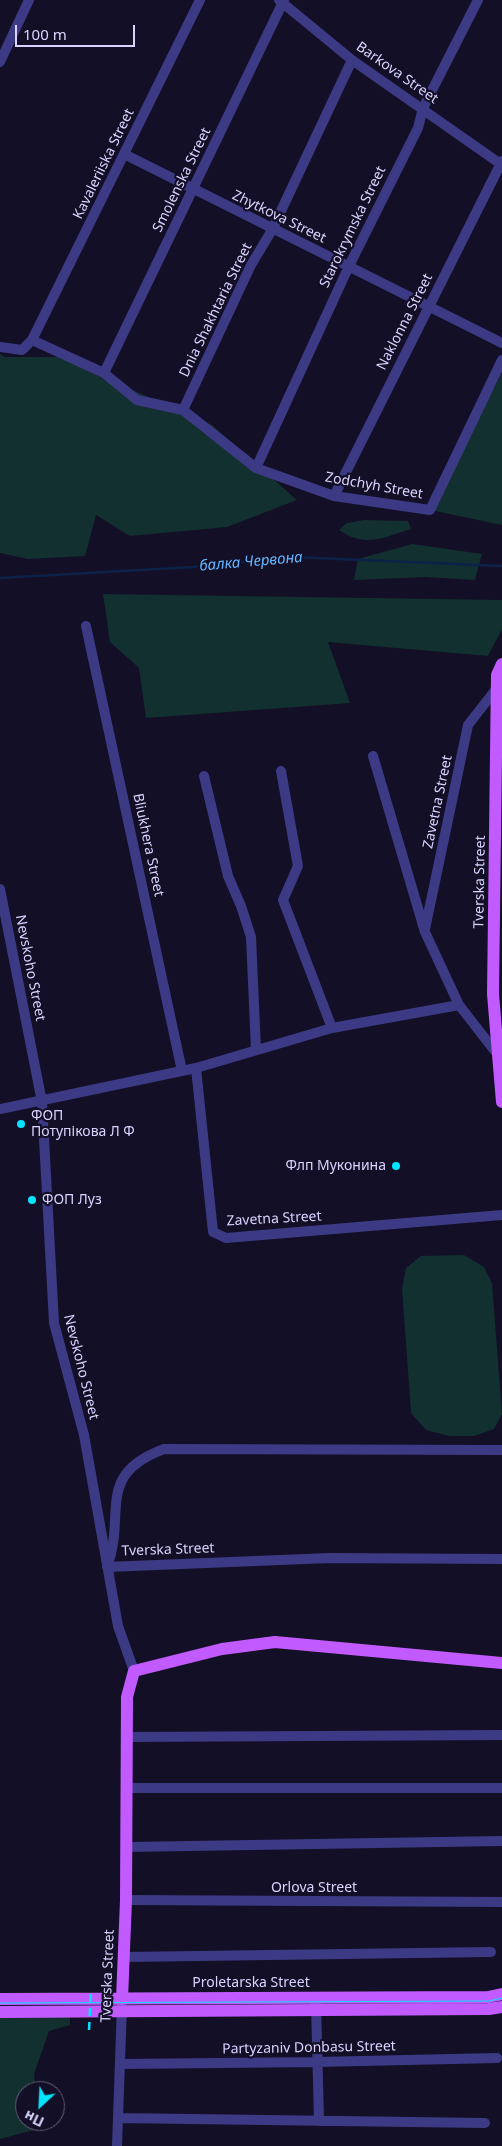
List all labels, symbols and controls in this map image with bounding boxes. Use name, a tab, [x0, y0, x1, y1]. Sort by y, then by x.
scale bar	[18, 15, 138, 47]
text: 100 m	[23, 24, 67, 44]
street label: Barkova Street	[353, 39, 441, 107]
street label: Kavaleriiska Street	[70, 106, 138, 222]
street label: Smolenska Street	[149, 125, 215, 235]
street label: Starokrymska Street	[316, 164, 390, 290]
street label: Zhytkova Street	[229, 187, 329, 247]
street label: Dnia Shakhtaria Street	[176, 240, 256, 380]
street label: Naklonna Street	[373, 271, 437, 373]
street label: Zodchyh Street	[324, 469, 424, 503]
water label: балка Червона	[199, 549, 303, 575]
street label: Zavetna Street	[420, 754, 456, 850]
street label: Bliukhera Street	[129, 792, 167, 898]
street label: Tverska Street	[471, 835, 489, 929]
street label: Nevskoho Street	[11, 913, 49, 1023]
place label: ФОП Потупікова Л Ф	[31, 1108, 135, 1140]
marker: ФОП Потупікова Л Ф	[15, 1118, 27, 1130]
place label: Флп Муконина	[285, 1158, 386, 1174]
marker: Флп Муконина	[390, 1160, 402, 1172]
place label: ФОП Луз	[42, 1192, 102, 1208]
marker: ФОП Луз	[26, 1194, 38, 1206]
street label: Zavetna Street	[226, 1208, 322, 1230]
street label: Nevskoho Street	[60, 1313, 102, 1421]
street label: Tverska Street	[121, 1540, 215, 1560]
street label: Orlova Street	[271, 1880, 357, 1896]
street label: Tverska Street	[98, 1929, 118, 2023]
street label: Proletarska Street	[192, 1975, 310, 1991]
street label: Partyzaniv Donbasu Street	[222, 2038, 396, 2058]
north arrow	[15, 2081, 65, 2131]
text: Пн	[21, 2106, 47, 2132]

